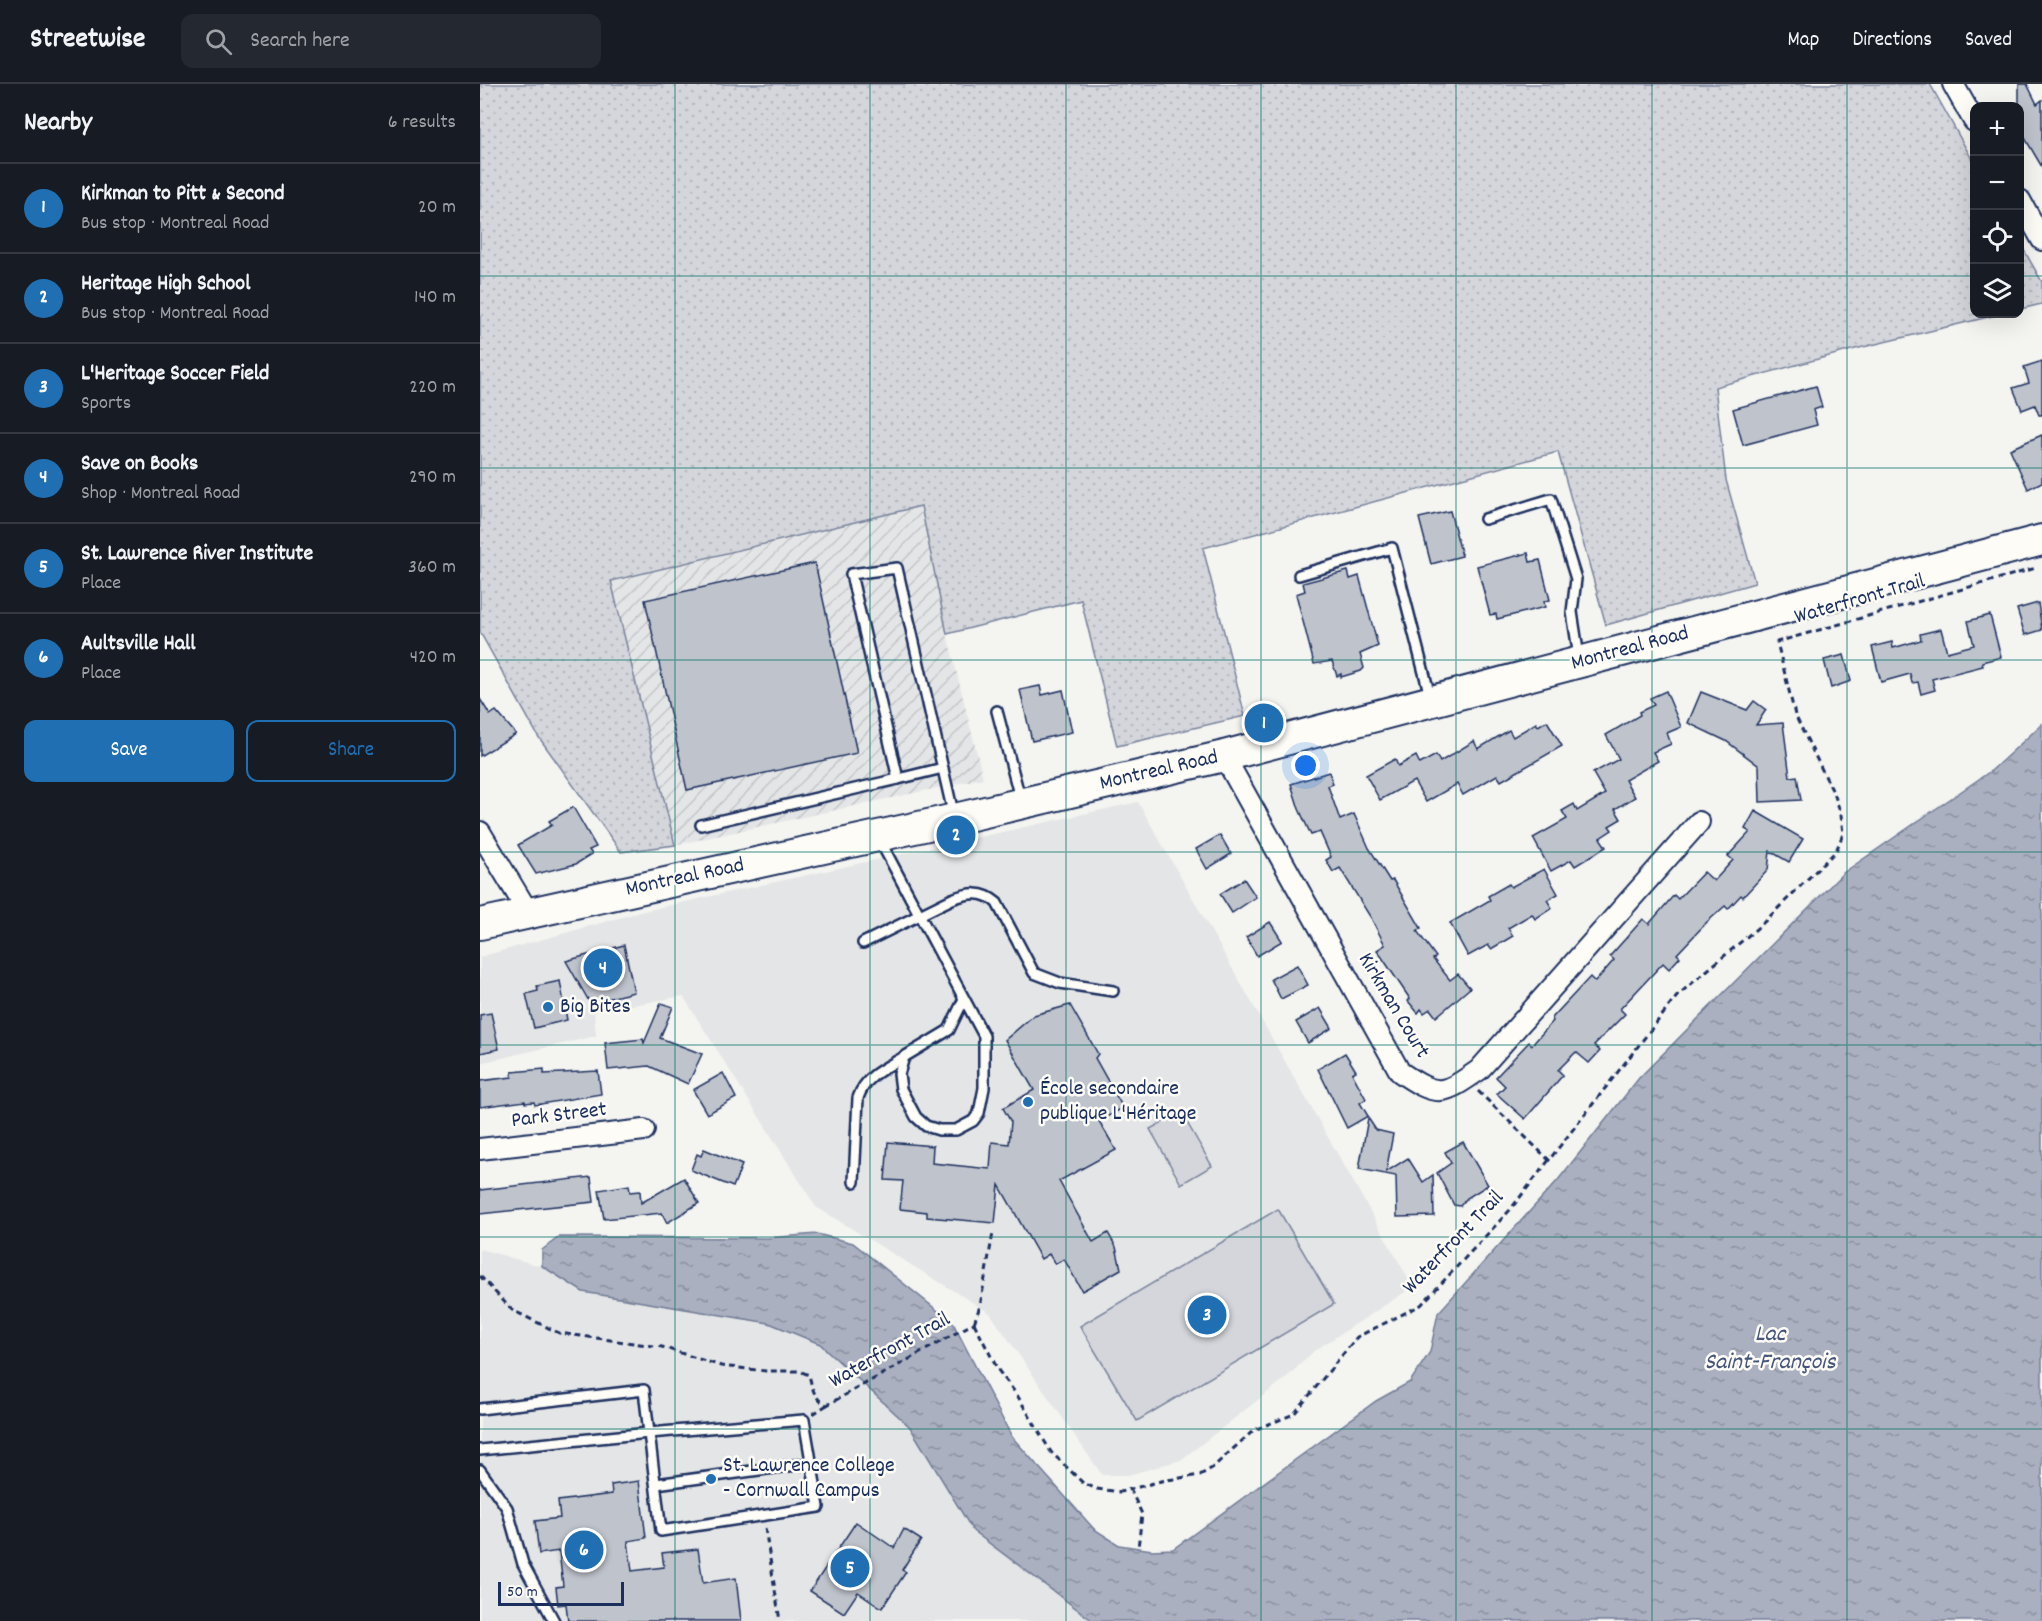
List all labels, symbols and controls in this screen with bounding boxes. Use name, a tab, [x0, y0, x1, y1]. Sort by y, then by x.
search box	[181, 14, 601, 68]
text: Streetwise	[30, 21, 145, 61]
icon: search	[202, 25, 235, 58]
text: Search here	[250, 26, 350, 57]
text: Map	[1788, 26, 1819, 56]
text: Directions	[1852, 26, 1932, 56]
text: Saved	[1965, 26, 2012, 56]
map controls	[1970, 102, 2024, 318]
button: +	[1970, 102, 2024, 156]
text: Nearby	[24, 105, 92, 142]
text: 6 results	[388, 109, 456, 137]
button: −	[1970, 156, 2024, 210]
text: Kirkman to Pitt & Second	[81, 179, 284, 210]
text: 1	[41, 194, 46, 222]
text: 20 m	[418, 194, 456, 222]
text: Bus stop · Montreal Road	[81, 210, 269, 238]
button: locate	[1970, 210, 2024, 264]
button: layers	[1970, 264, 2024, 318]
text: Heritage High School	[81, 269, 250, 300]
text: 2	[39, 284, 48, 312]
text: 140 m	[414, 284, 456, 312]
text: Bus stop · Montreal Road	[81, 300, 269, 328]
text: L'Heritage Soccer Field	[81, 359, 269, 390]
text: 3	[39, 374, 48, 402]
text: 220 m	[409, 374, 456, 402]
text: Sports	[81, 390, 131, 418]
text: Save on Books	[81, 449, 198, 480]
text: 4	[39, 464, 48, 492]
text: 290 m	[409, 464, 456, 492]
text: Shop · Montreal Road	[81, 480, 240, 508]
text: St. Lawrence River Institute	[81, 539, 313, 570]
text: 5	[39, 554, 48, 582]
text: 360 m	[408, 554, 456, 582]
street label: Waterfront Trail	[1791, 567, 1929, 633]
text: Place	[81, 570, 121, 598]
street label: Montreal Road	[1568, 618, 1692, 680]
text: Aultsville Hall	[81, 629, 196, 660]
text: 6	[39, 644, 48, 672]
text: 420 m	[410, 644, 456, 672]
text: Place	[81, 660, 121, 688]
pin: 1	[1244, 700, 1284, 746]
button: Save	[24, 720, 234, 782]
button: Share	[246, 720, 456, 782]
street label: Montreal Road	[1097, 742, 1221, 800]
your location	[1291, 751, 1320, 780]
pin: 2	[936, 812, 976, 858]
street label: Montreal Road	[623, 850, 747, 906]
pin: 4	[584, 946, 622, 990]
street label: Kirkman Court	[1349, 947, 1437, 1065]
place label: Big Bites	[560, 992, 631, 1023]
marker: Big Bites	[541, 1000, 555, 1014]
place label: École secondaire publique L'Héritage	[1040, 1074, 1196, 1130]
street label: Park Street	[509, 1095, 609, 1137]
marker: École secondaire publique L'Héritage	[1021, 1095, 1035, 1109]
street label: Waterfront Trail	[1396, 1184, 1512, 1302]
pin: 3	[1188, 1292, 1226, 1338]
street label: Waterfront Trail	[824, 1305, 956, 1397]
water label: Lac Saint-François	[1704, 1318, 1836, 1380]
place label: St. Lawrence College - Cornwall Campus	[723, 1451, 895, 1507]
marker: St. Lawrence College - Cornwall Campus	[704, 1472, 718, 1486]
pin: 6	[564, 1528, 604, 1572]
pin: 5	[830, 1546, 869, 1590]
scale bar	[498, 1579, 624, 1606]
text: 50 m	[507, 1581, 538, 1604]

